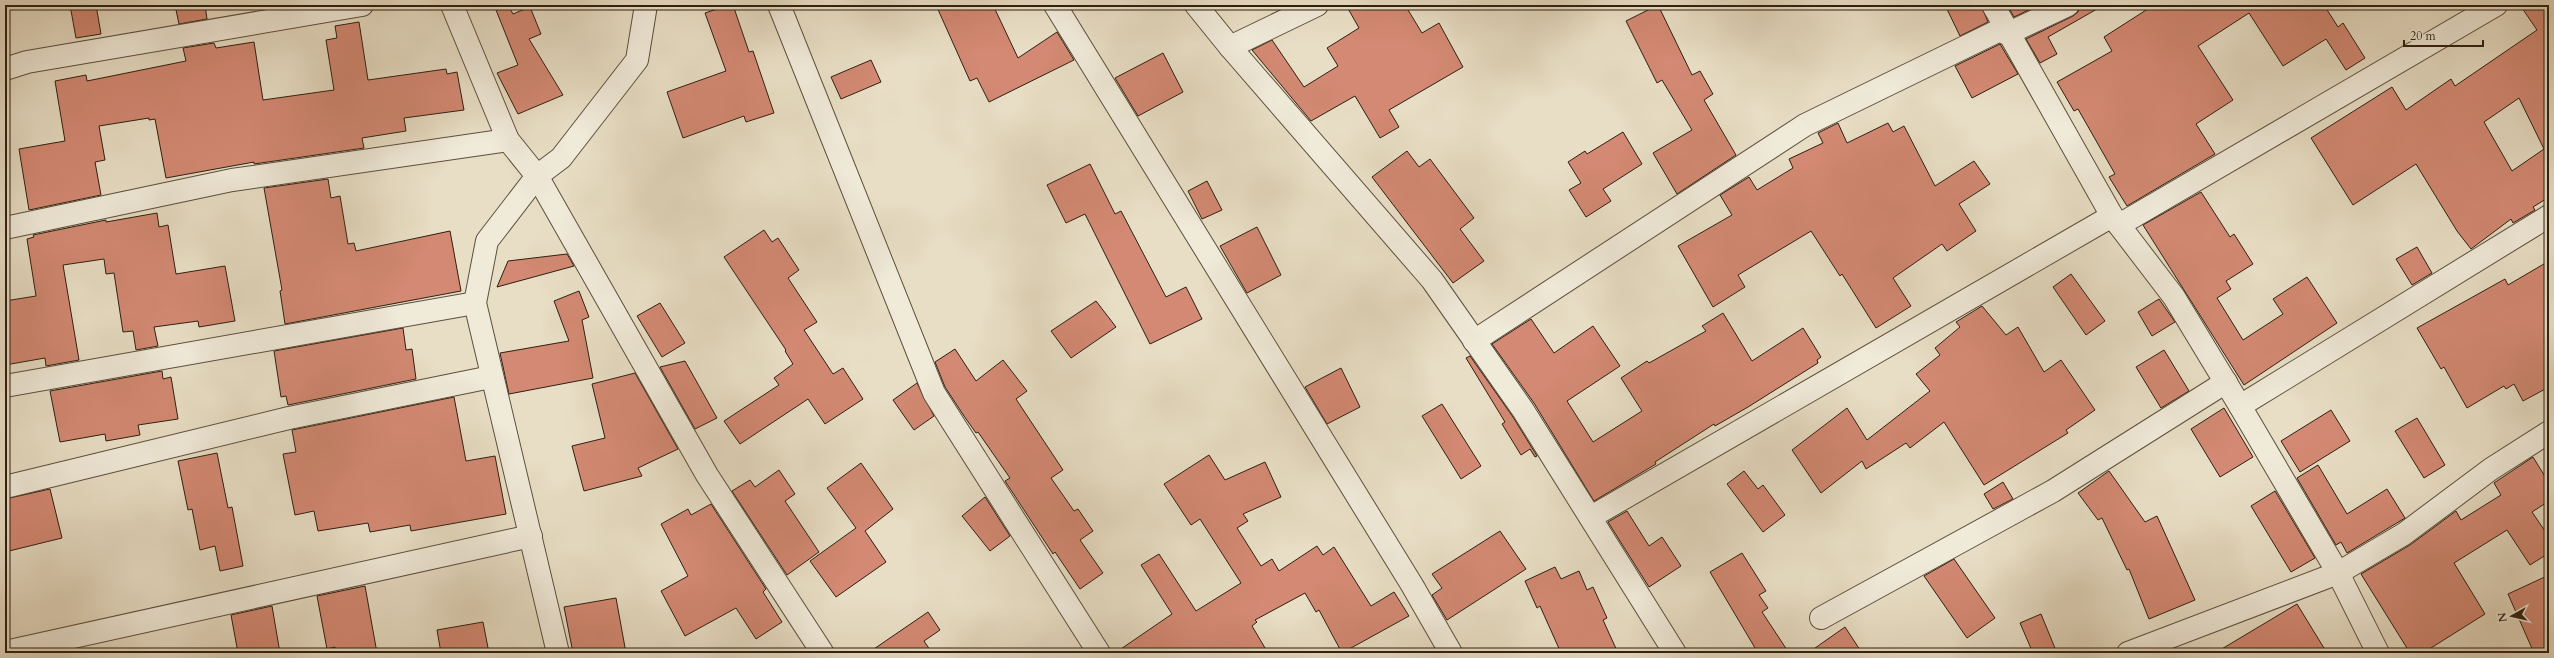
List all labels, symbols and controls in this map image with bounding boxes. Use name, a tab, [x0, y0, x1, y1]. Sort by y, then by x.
scale bar	[2404, 22, 2483, 48]
text: 20 m	[2410, 28, 2437, 44]
north arrow	[2492, 596, 2532, 636]
text: N	[2494, 611, 2511, 623]

